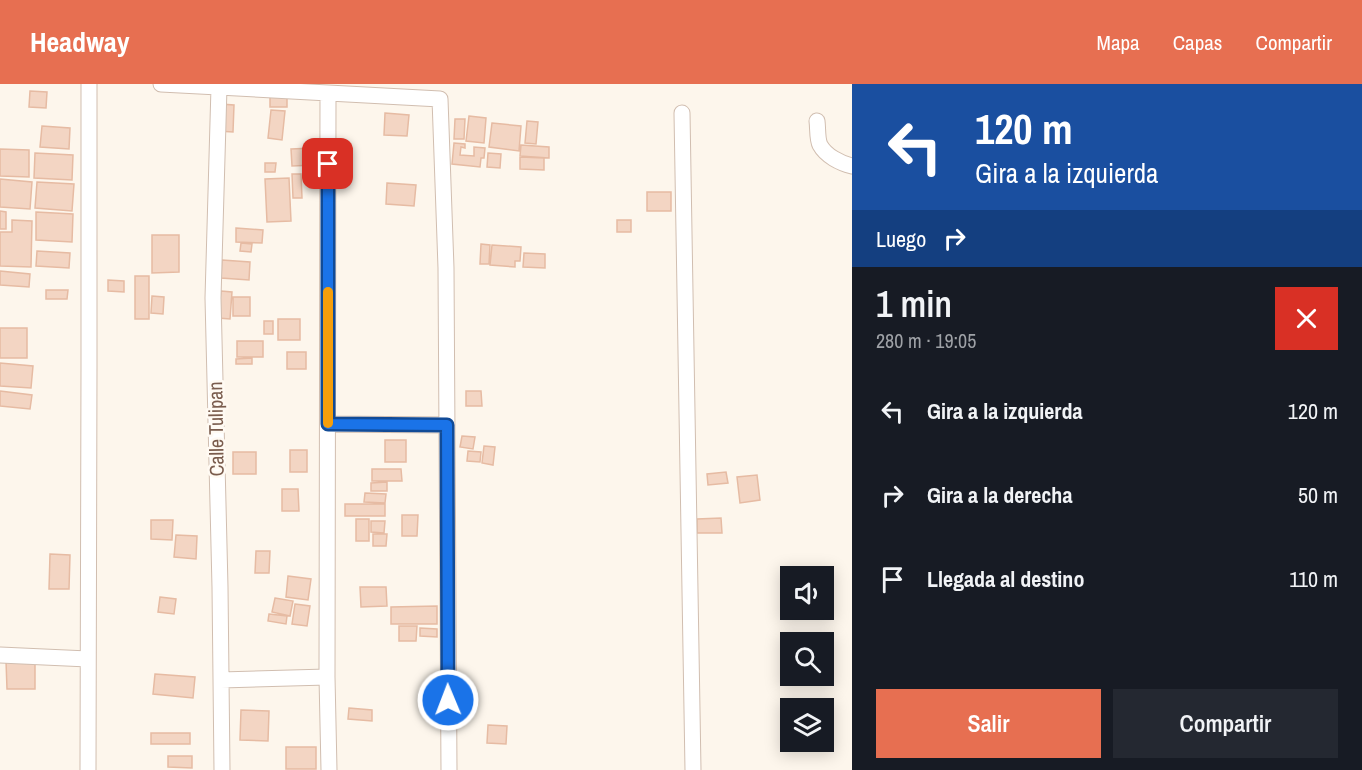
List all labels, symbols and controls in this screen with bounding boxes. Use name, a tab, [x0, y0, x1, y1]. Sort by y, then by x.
text: Headway	[30, 23, 130, 61]
text: Mapa	[1097, 28, 1140, 57]
text: Capas	[1173, 28, 1222, 57]
text: Compartir	[1255, 28, 1332, 57]
text: 120 m	[975, 101, 1073, 157]
icon: left	[876, 108, 954, 186]
pin	[302, 138, 353, 189]
icon: arrive	[311, 147, 344, 180]
text: Gira a la izquierda	[975, 155, 1158, 191]
icon: right	[938, 222, 971, 255]
text: Luego	[876, 224, 926, 254]
text: 1 min	[876, 280, 952, 328]
button: close	[1275, 287, 1338, 350]
text: 280 m · 19:05	[876, 327, 976, 354]
street label: Calle Tulipan	[201, 381, 230, 477]
icon: left	[876, 395, 909, 428]
text: Gira a la izquierda	[927, 396, 1082, 426]
text: 120 m	[1288, 396, 1338, 426]
icon: right	[876, 479, 909, 512]
text: Gira a la derecha	[927, 480, 1072, 510]
text: 50 m	[1298, 480, 1338, 510]
icon: arrive	[876, 563, 909, 596]
text: Llegada al destino	[927, 564, 1084, 594]
text: 110 m	[1289, 564, 1338, 594]
map controls	[780, 566, 834, 752]
button: sound	[780, 566, 834, 620]
button: search	[780, 632, 834, 686]
position arrow	[416, 668, 480, 732]
button: Salir	[876, 689, 1101, 758]
button: Compartir	[1113, 689, 1338, 758]
button: layers	[780, 698, 834, 752]

